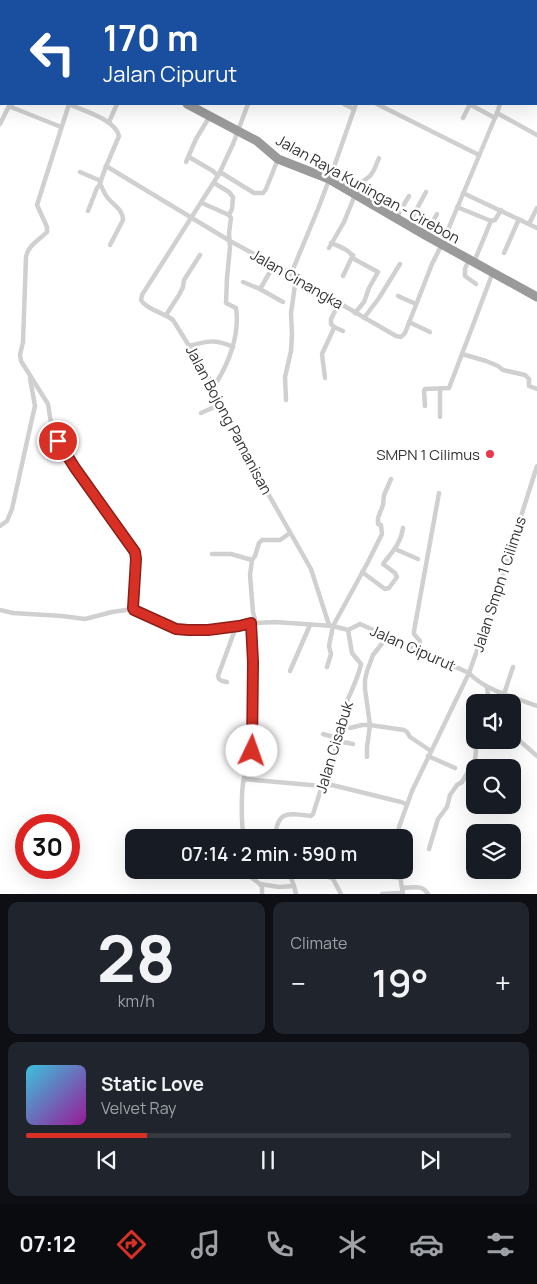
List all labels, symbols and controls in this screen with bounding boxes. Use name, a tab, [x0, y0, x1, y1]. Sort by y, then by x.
text: 170 m	[103, 14, 199, 62]
icon: left	[20, 20, 85, 85]
text: Jalan Cipurut	[103, 59, 237, 89]
street label: Jalan Raya Kuningan - Cirebon	[272, 130, 464, 248]
street label: Jalan Cinangka	[247, 244, 347, 314]
street label: Jalan Bojong Pamanisan	[181, 342, 277, 498]
pin	[37, 420, 79, 462]
icon: arrive	[44, 427, 72, 455]
place label: SMPN 1 Cilimus	[376, 444, 480, 465]
marker: SMPN 1 Cilimus	[484, 448, 496, 460]
street label: Jalan Smpn 1 Cilimus	[467, 513, 531, 654]
street label: Jalan Cipurut	[367, 620, 459, 676]
map controls	[466, 694, 521, 879]
button: sound	[466, 694, 521, 749]
street label: Jalan Cisabuk	[310, 698, 358, 795]
position arrow	[225, 724, 277, 776]
button: search	[466, 759, 521, 814]
speed limit sign: 30	[15, 814, 80, 879]
button: layers	[466, 824, 521, 879]
text: 07:14 · 2 min · 590 m	[181, 841, 357, 867]
text: 28	[97, 913, 176, 1002]
text: Climate	[291, 932, 347, 954]
text: 19°	[372, 956, 429, 1008]
text: −	[291, 964, 306, 1002]
text: +	[495, 964, 511, 1002]
text: km/h	[118, 990, 155, 1012]
text: Static Love	[101, 1071, 204, 1097]
text: Velvet Ray	[101, 1097, 177, 1119]
icon: previous	[93, 1146, 121, 1174]
icon: pause	[254, 1146, 282, 1174]
icon: next	[416, 1146, 444, 1174]
icon: directions	[114, 1227, 149, 1262]
icon: music	[188, 1227, 223, 1262]
icon: phone	[262, 1227, 297, 1262]
icon: climate	[335, 1227, 370, 1262]
icon: car	[409, 1227, 444, 1262]
icon: filters	[483, 1227, 518, 1262]
text: 07:12	[19, 1229, 76, 1259]

